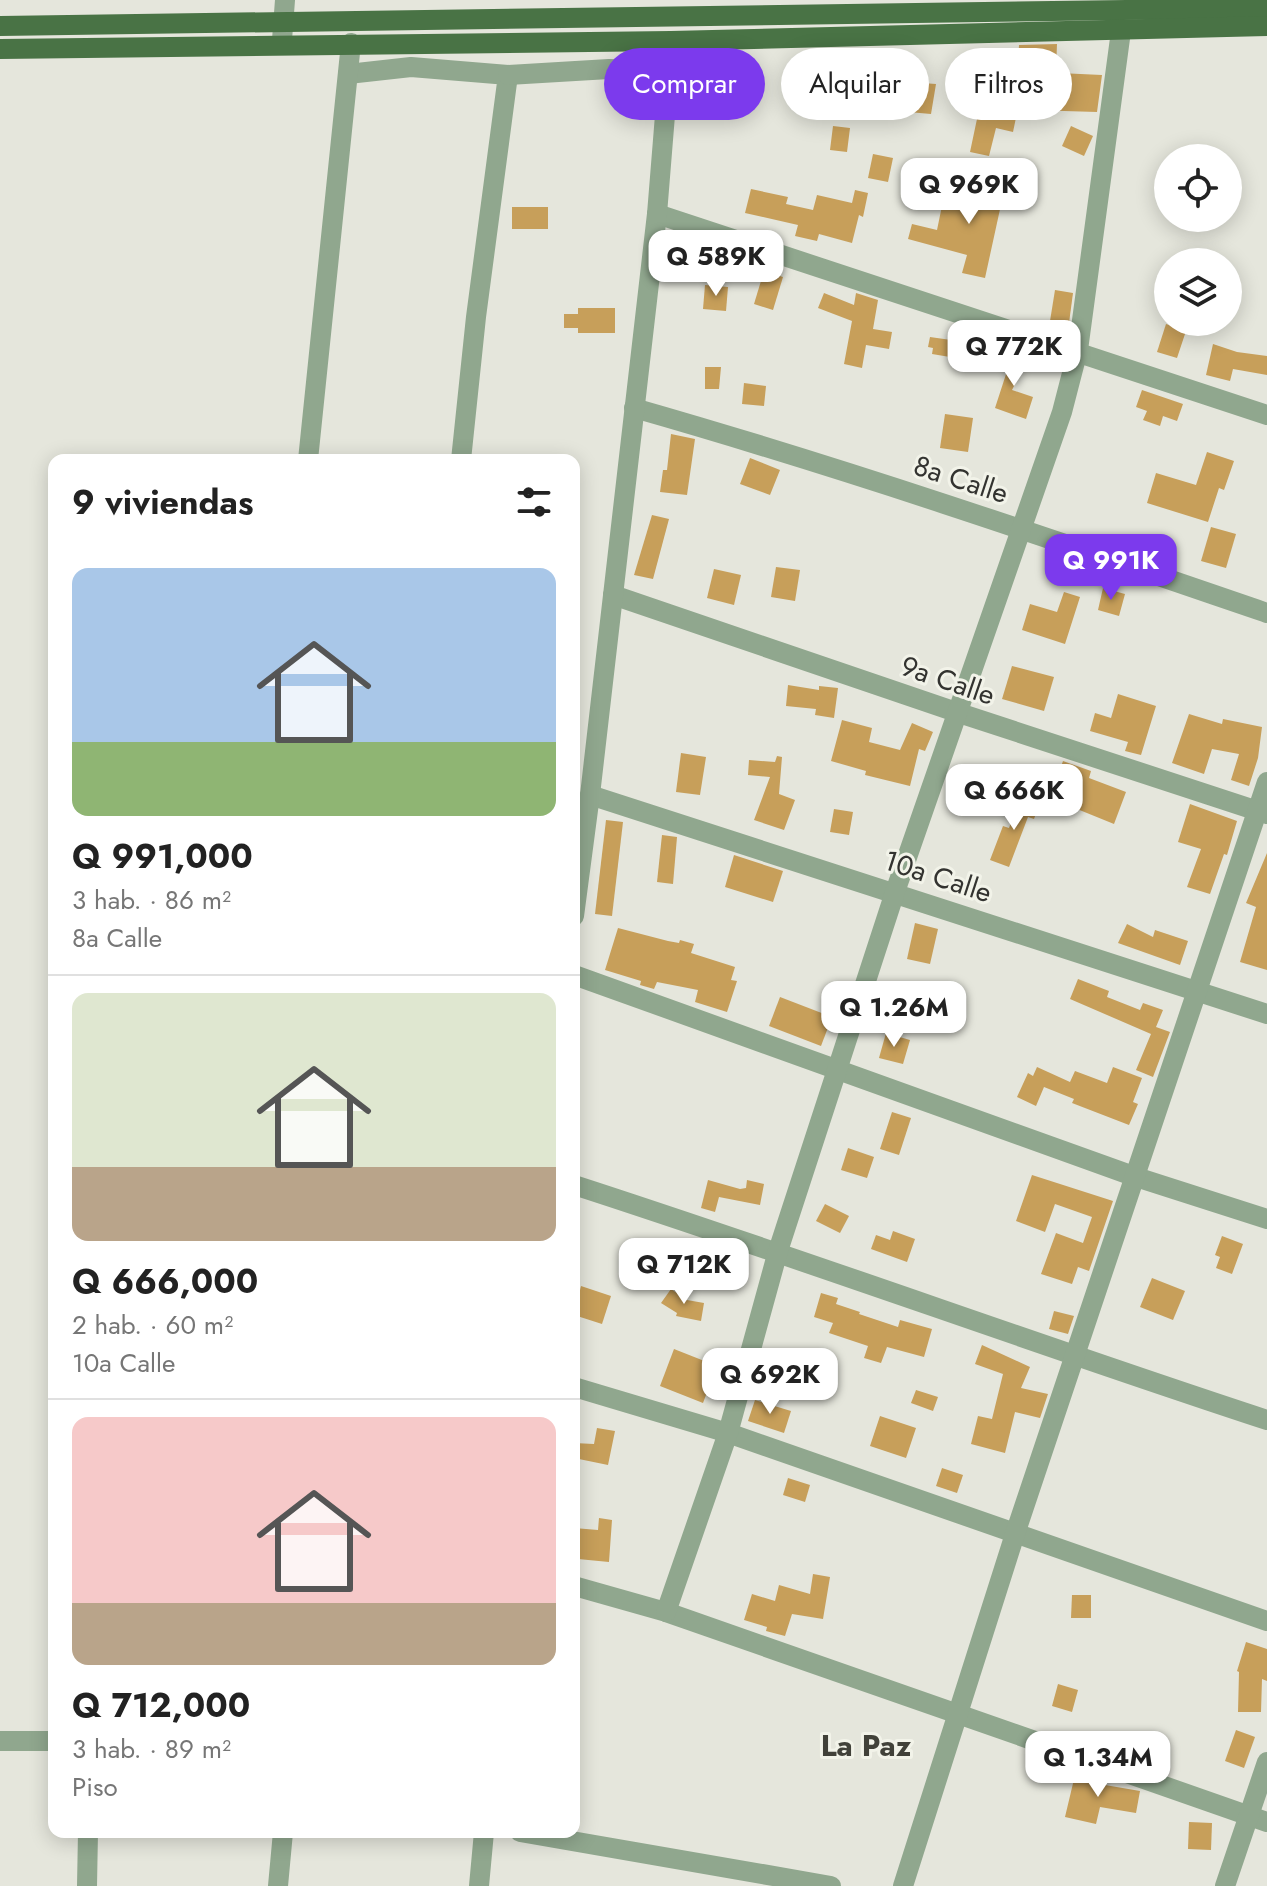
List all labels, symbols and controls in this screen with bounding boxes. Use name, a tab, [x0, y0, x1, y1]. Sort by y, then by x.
chip: Comprar	[604, 48, 765, 120]
chip: Alquilar	[781, 48, 929, 120]
chip: Filtros	[945, 48, 1072, 120]
map controls	[1154, 144, 1242, 336]
button: locate	[1154, 144, 1242, 232]
pin: Q 969K	[904, 158, 1034, 226]
text: Q 969K	[919, 165, 1019, 203]
pin: Q 589K	[651, 230, 781, 298]
text: Q 589K	[667, 237, 765, 275]
button: layers	[1154, 248, 1242, 336]
pin: Q 772K	[949, 320, 1079, 388]
text: Q 772K	[966, 327, 1062, 365]
street label: 8a Calle	[908, 445, 1013, 514]
text: 9 viviendas	[72, 478, 253, 527]
icon: filters	[512, 480, 556, 524]
pin: Q 991K	[1046, 534, 1176, 602]
text: Q 991K	[1063, 541, 1159, 579]
icon: home	[242, 620, 386, 764]
street label: 9a Calle	[895, 645, 1000, 716]
pin: Q 666K	[949, 764, 1079, 832]
text: Q 666K	[964, 771, 1064, 809]
text: Q 991,000	[72, 832, 253, 881]
street label: 10a Calle	[879, 840, 997, 913]
text: 3 hab. · 86 m²	[72, 881, 231, 919]
text: 8a Calle	[72, 919, 162, 957]
pin: Q 1.26M	[820, 981, 968, 1049]
text: Q 1.26M	[839, 988, 949, 1026]
icon: home	[242, 1045, 386, 1189]
pin: Q 712K	[619, 1238, 749, 1306]
text: Q 712K	[637, 1245, 731, 1283]
text: Q 666,000	[72, 1257, 258, 1306]
text: 2 hab. · 60 m²	[72, 1306, 233, 1344]
text: 10a Calle	[72, 1344, 175, 1382]
pin: Q 692K	[705, 1348, 835, 1416]
text: Q 692K	[720, 1355, 820, 1393]
icon: home	[242, 1469, 386, 1613]
text: Q 712,000	[72, 1681, 250, 1730]
district label: La Paz	[821, 1724, 912, 1767]
text: 3 hab. · 89 m²	[72, 1730, 231, 1768]
pin: Q 1.34M	[1024, 1731, 1172, 1799]
text: Q 1.34M	[1043, 1738, 1153, 1776]
text: Piso	[72, 1768, 118, 1806]

